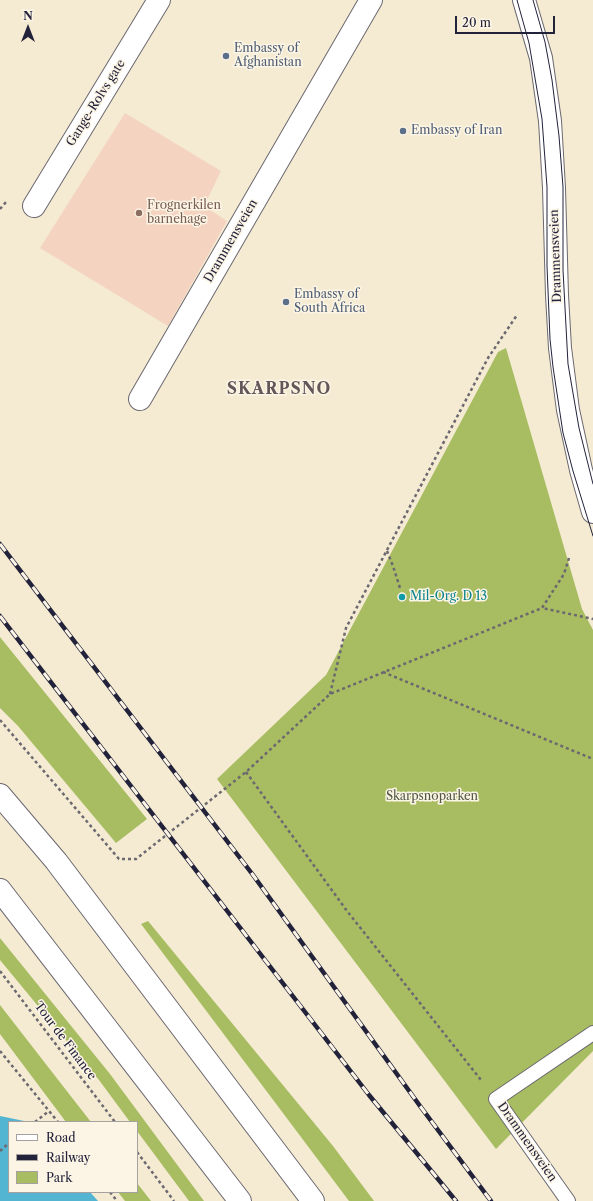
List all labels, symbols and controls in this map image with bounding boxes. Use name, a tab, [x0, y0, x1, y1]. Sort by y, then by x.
north arrow	[8, 8, 48, 48]
scale bar	[457, 8, 557, 34]
text: N	[23, 9, 33, 23]
text: 20 m	[462, 15, 491, 30]
place label: Embassy of Afghanistan	[234, 42, 302, 70]
marker: Embassy of Afghanistan	[221, 51, 231, 61]
street label: Gange-Rolvs gate	[63, 57, 129, 149]
place label: Embassy of Iran	[411, 124, 502, 138]
marker: Embassy of Iran	[398, 126, 408, 136]
street label: Drammensveien	[201, 197, 261, 285]
place label: Frognerkilen barnehage	[147, 199, 221, 227]
marker: Frognerkilen barnehage	[134, 208, 144, 218]
street label: Drammensveien	[547, 209, 565, 303]
place label: Embassy of South Africa	[294, 288, 365, 316]
marker: Embassy of South Africa	[281, 297, 291, 307]
district label: SKARPSNO	[227, 379, 331, 399]
place label: Mil-Org. D 13	[410, 590, 487, 604]
marker: Mil-Org. D 13	[397, 592, 407, 602]
park label: Skarpsnoparken	[386, 790, 478, 804]
street label: Tour de Finance	[31, 999, 99, 1083]
street label: Drammensveien	[494, 1100, 560, 1184]
legend	[8, 1121, 138, 1193]
text: Road	[46, 1130, 76, 1145]
text: Railway	[46, 1150, 91, 1165]
text: Park	[46, 1170, 72, 1185]

